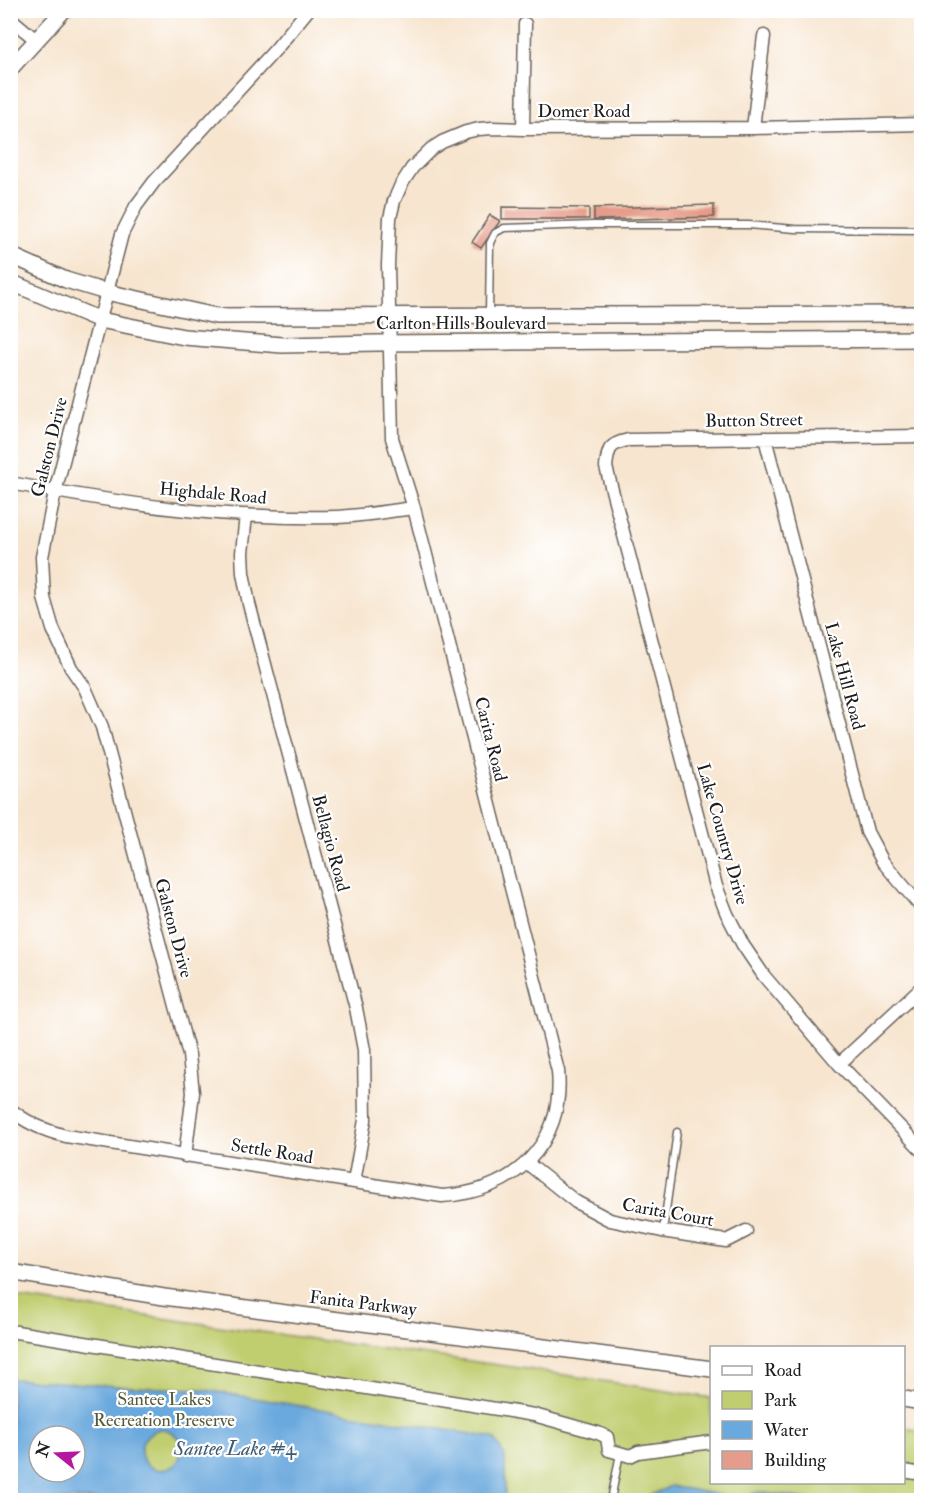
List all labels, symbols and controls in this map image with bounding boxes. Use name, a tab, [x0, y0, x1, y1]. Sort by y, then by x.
street label: Domer Road	[538, 100, 631, 123]
street label: Carlton Hills Boulevard	[376, 312, 546, 335]
street label: Galston Drive	[26, 394, 73, 499]
street label: Button Street	[705, 408, 803, 433]
street label: Highdale Road	[158, 477, 268, 510]
street label: Lake Hill Road	[819, 620, 870, 732]
street label: Carita Road	[469, 694, 512, 784]
street label: Lake Country Drive	[691, 761, 754, 908]
street label: Bellagio Road	[307, 792, 355, 894]
street label: Galston Drive	[149, 876, 198, 981]
street label: Settle Road	[229, 1134, 315, 1169]
street label: Carita Court	[620, 1193, 716, 1232]
street label: Fanita Parkway	[308, 1286, 419, 1322]
legend	[710, 1346, 905, 1484]
text: Road	[764, 1359, 802, 1382]
park label: Santee Lakes Recreation Preserve	[93, 1388, 235, 1432]
text: Park	[764, 1389, 797, 1412]
text: Water	[763, 1419, 808, 1442]
north arrow	[27, 1424, 87, 1484]
water label: Santee Lake #4	[173, 1436, 297, 1461]
text: N	[32, 1439, 56, 1461]
text: Building	[764, 1449, 827, 1472]

